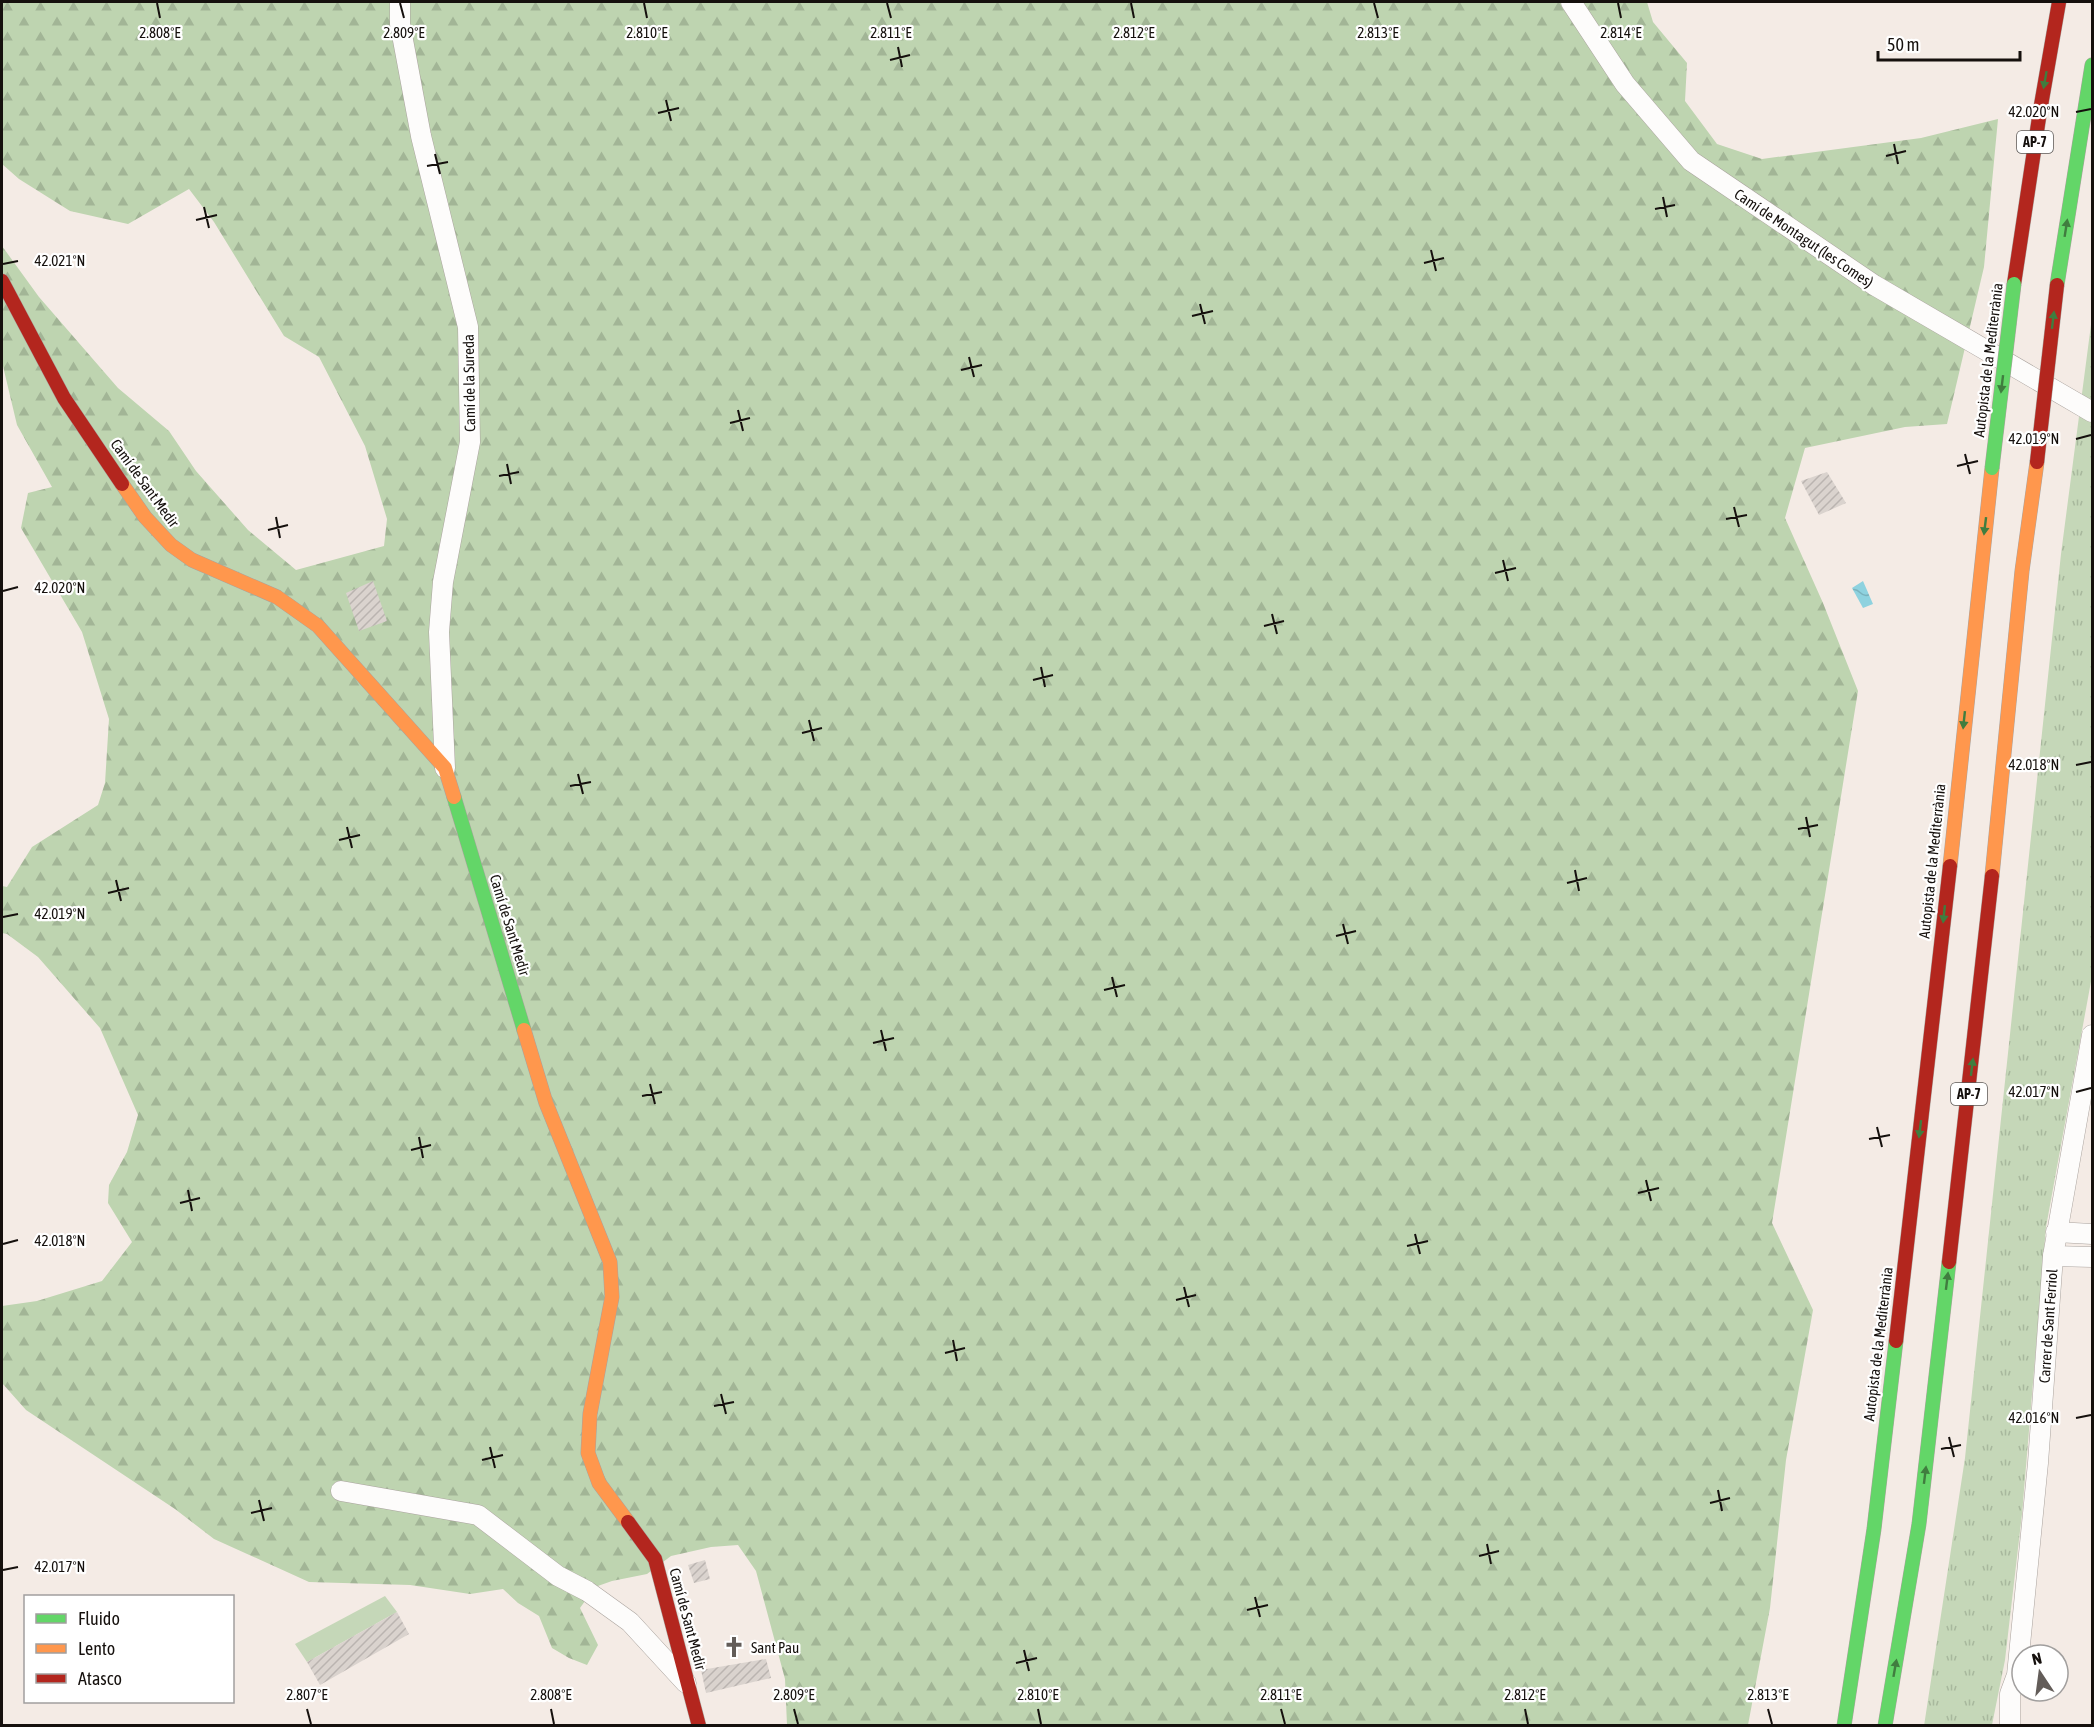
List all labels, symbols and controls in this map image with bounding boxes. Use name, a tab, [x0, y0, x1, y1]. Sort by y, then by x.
text: 2.808°E	[139, 24, 181, 41]
text: 2.809°E	[383, 24, 425, 41]
text: 2.810°E	[626, 24, 668, 41]
text: 2.811°E	[870, 24, 912, 41]
text: 2.812°E	[1113, 24, 1155, 41]
text: 2.813°E	[1357, 24, 1399, 41]
text: 2.814°E	[1600, 24, 1642, 41]
scale bar	[1878, 24, 2020, 62]
text: 50 m	[1887, 34, 1919, 55]
one-way arrow	[2041, 70, 2050, 89]
text: 42.020°N	[2009, 103, 2059, 120]
road number: AP-7	[2017, 131, 2053, 153]
street label: Camí de Montagut (les Comes)	[1731, 185, 1877, 291]
one-way arrow	[2062, 218, 2071, 237]
text: 42.021°N	[35, 252, 85, 269]
street label: Autopista de la Mediterrània	[1970, 282, 2006, 438]
one-way arrow	[2048, 310, 2058, 329]
street label: Camí de la Sureda	[460, 334, 478, 432]
one-way arrow	[1997, 374, 2007, 393]
text: 42.019°N	[2009, 430, 2059, 447]
street label: Camí de Sant Medir	[107, 436, 183, 531]
one-way arrow	[1980, 517, 1990, 536]
text: 42.020°N	[35, 579, 85, 596]
one-way arrow	[1959, 711, 1969, 730]
text: 42.018°N	[2009, 756, 2059, 773]
street label: Autopista de la Mediterrània	[1915, 783, 1949, 939]
street label: Camí de Sant Medir	[487, 872, 534, 978]
text: 42.019°N	[35, 905, 85, 922]
one-way arrow	[1939, 905, 1948, 924]
one-way arrow	[1967, 1057, 1977, 1076]
road number: AP-7	[1951, 1083, 1987, 1105]
text: 42.017°N	[2009, 1083, 2059, 1100]
one-way arrow	[1915, 1119, 1925, 1138]
text: 42.018°N	[35, 1232, 85, 1249]
street label: Autopista de la Mediterrània	[1860, 1266, 1896, 1422]
street label: Carrer de Sant Ferriol	[2036, 1268, 2060, 1384]
one-way arrow	[1942, 1272, 1952, 1291]
text: 42.016°N	[2009, 1409, 2059, 1426]
one-way arrow	[1920, 1466, 1930, 1485]
text: 42.017°N	[35, 1558, 85, 1575]
street label: Camí de Sant Medir	[666, 1566, 710, 1672]
legend	[24, 1595, 234, 1703]
text: Fluido	[78, 1608, 120, 1629]
church icon: Sant Pau	[722, 1635, 746, 1659]
text: Lento	[78, 1638, 115, 1659]
place label: Sant Pau	[751, 1639, 799, 1656]
north arrow	[2010, 1643, 2070, 1703]
text: N	[2030, 1649, 2043, 1668]
one-way arrow	[1891, 1658, 1900, 1677]
text: Atasco	[78, 1668, 122, 1689]
text: 2.807°E	[286, 1686, 328, 1703]
text: 2.808°E	[530, 1686, 572, 1703]
text: 2.809°E	[773, 1686, 815, 1703]
text: 2.810°E	[1017, 1686, 1059, 1703]
text: 2.811°E	[1260, 1686, 1302, 1703]
text: 2.812°E	[1504, 1686, 1546, 1703]
text: 2.813°E	[1747, 1686, 1789, 1703]

